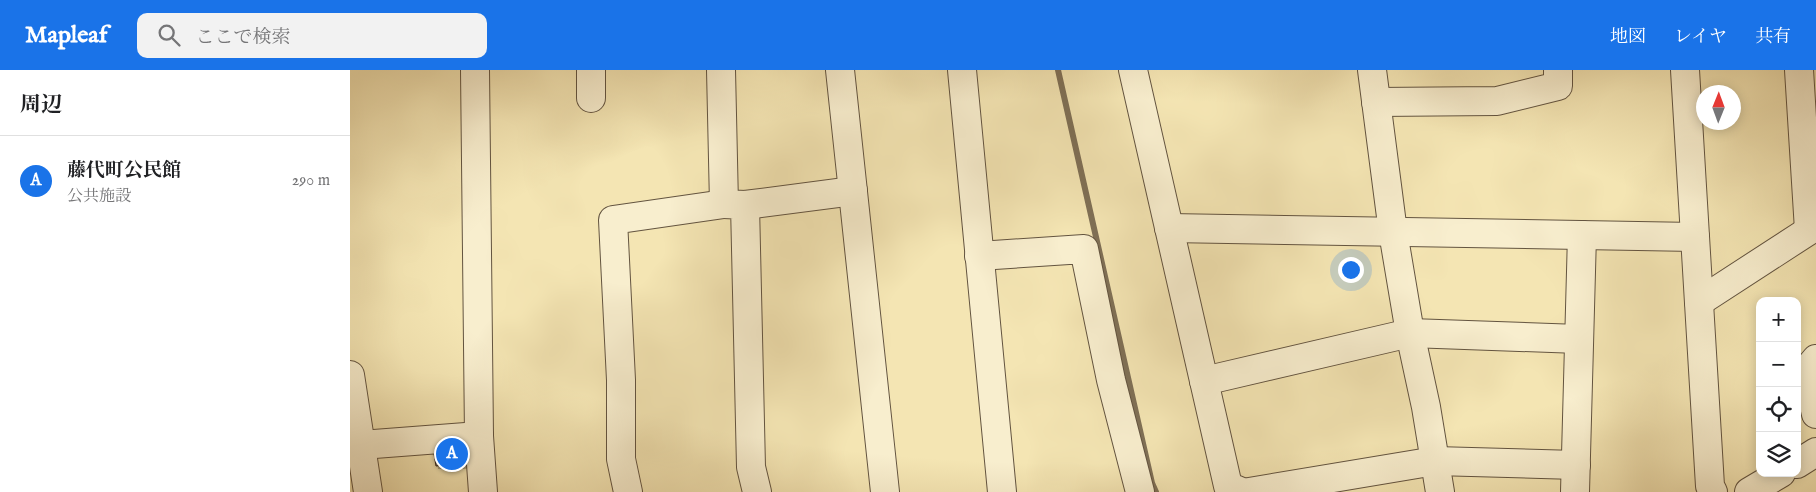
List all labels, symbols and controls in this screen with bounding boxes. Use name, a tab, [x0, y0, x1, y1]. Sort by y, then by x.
search box	[137, 13, 487, 58]
text: Mapleaf	[25, 20, 107, 51]
icon: search	[155, 21, 183, 49]
text: ここで検索	[195, 26, 290, 50]
text: 地図	[1610, 26, 1646, 49]
text: レイヤ	[1674, 26, 1727, 49]
text: 共有	[1755, 26, 1791, 49]
north arrow	[1696, 85, 1741, 130]
text: 周辺	[20, 92, 62, 119]
text: 藤代町公民館	[67, 159, 181, 183]
text: A	[31, 171, 41, 191]
text: 290 m	[292, 171, 330, 191]
text: 公共施設	[67, 187, 131, 207]
your location	[1338, 257, 1364, 283]
map controls	[1756, 297, 1801, 477]
button: +	[1756, 297, 1801, 342]
button: −	[1756, 342, 1801, 387]
button: locate	[1756, 387, 1801, 432]
button: layers	[1756, 432, 1801, 477]
pin: A	[436, 435, 468, 473]

